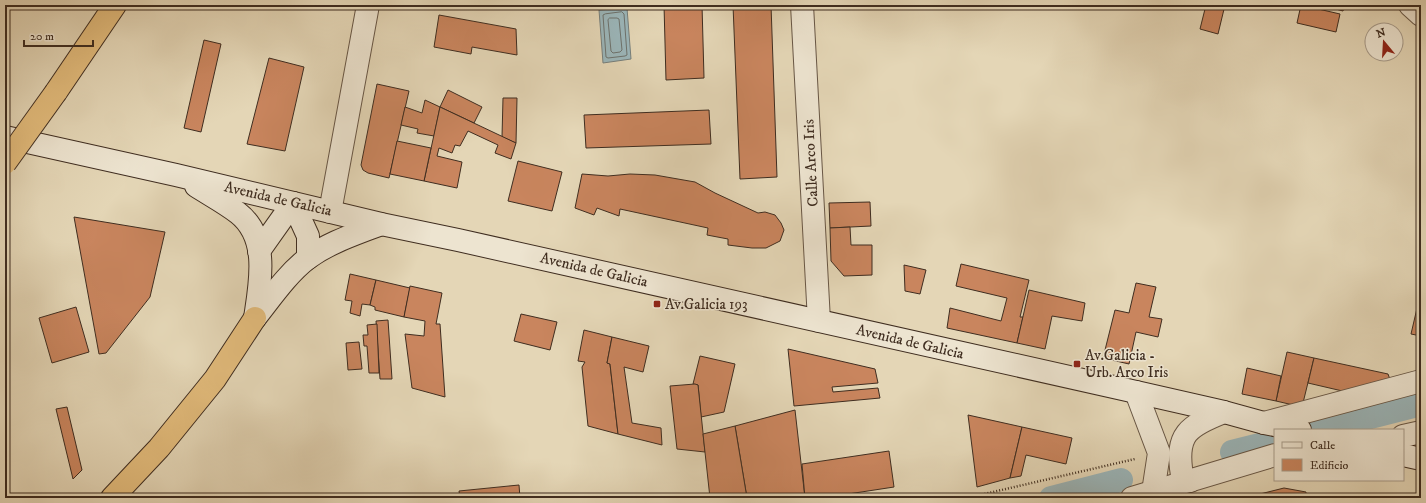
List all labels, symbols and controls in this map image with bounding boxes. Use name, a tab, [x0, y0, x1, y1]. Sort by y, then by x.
scale bar	[24, 22, 93, 48]
north arrow	[1364, 22, 1404, 62]
text: N	[1375, 25, 1388, 41]
text: 20 m	[30, 29, 54, 44]
street label: Calle Arco Iris	[799, 119, 823, 207]
street label: Avenida de Galicia	[222, 177, 334, 221]
street label: Avenida de Galicia	[538, 248, 650, 292]
place label: Av.Galicia 193	[665, 295, 748, 314]
marker: Av.Galicia 193	[652, 299, 662, 309]
street label: Avenida de Galicia	[854, 320, 966, 364]
place label: Av.Galicia - Urb. Arco Iris	[1085, 346, 1168, 382]
marker: Av.Galicia - Urb. Arco Iris	[1072, 359, 1082, 369]
legend	[1274, 429, 1404, 481]
text: Calle	[1310, 438, 1335, 453]
text: Edificio	[1310, 458, 1349, 473]

